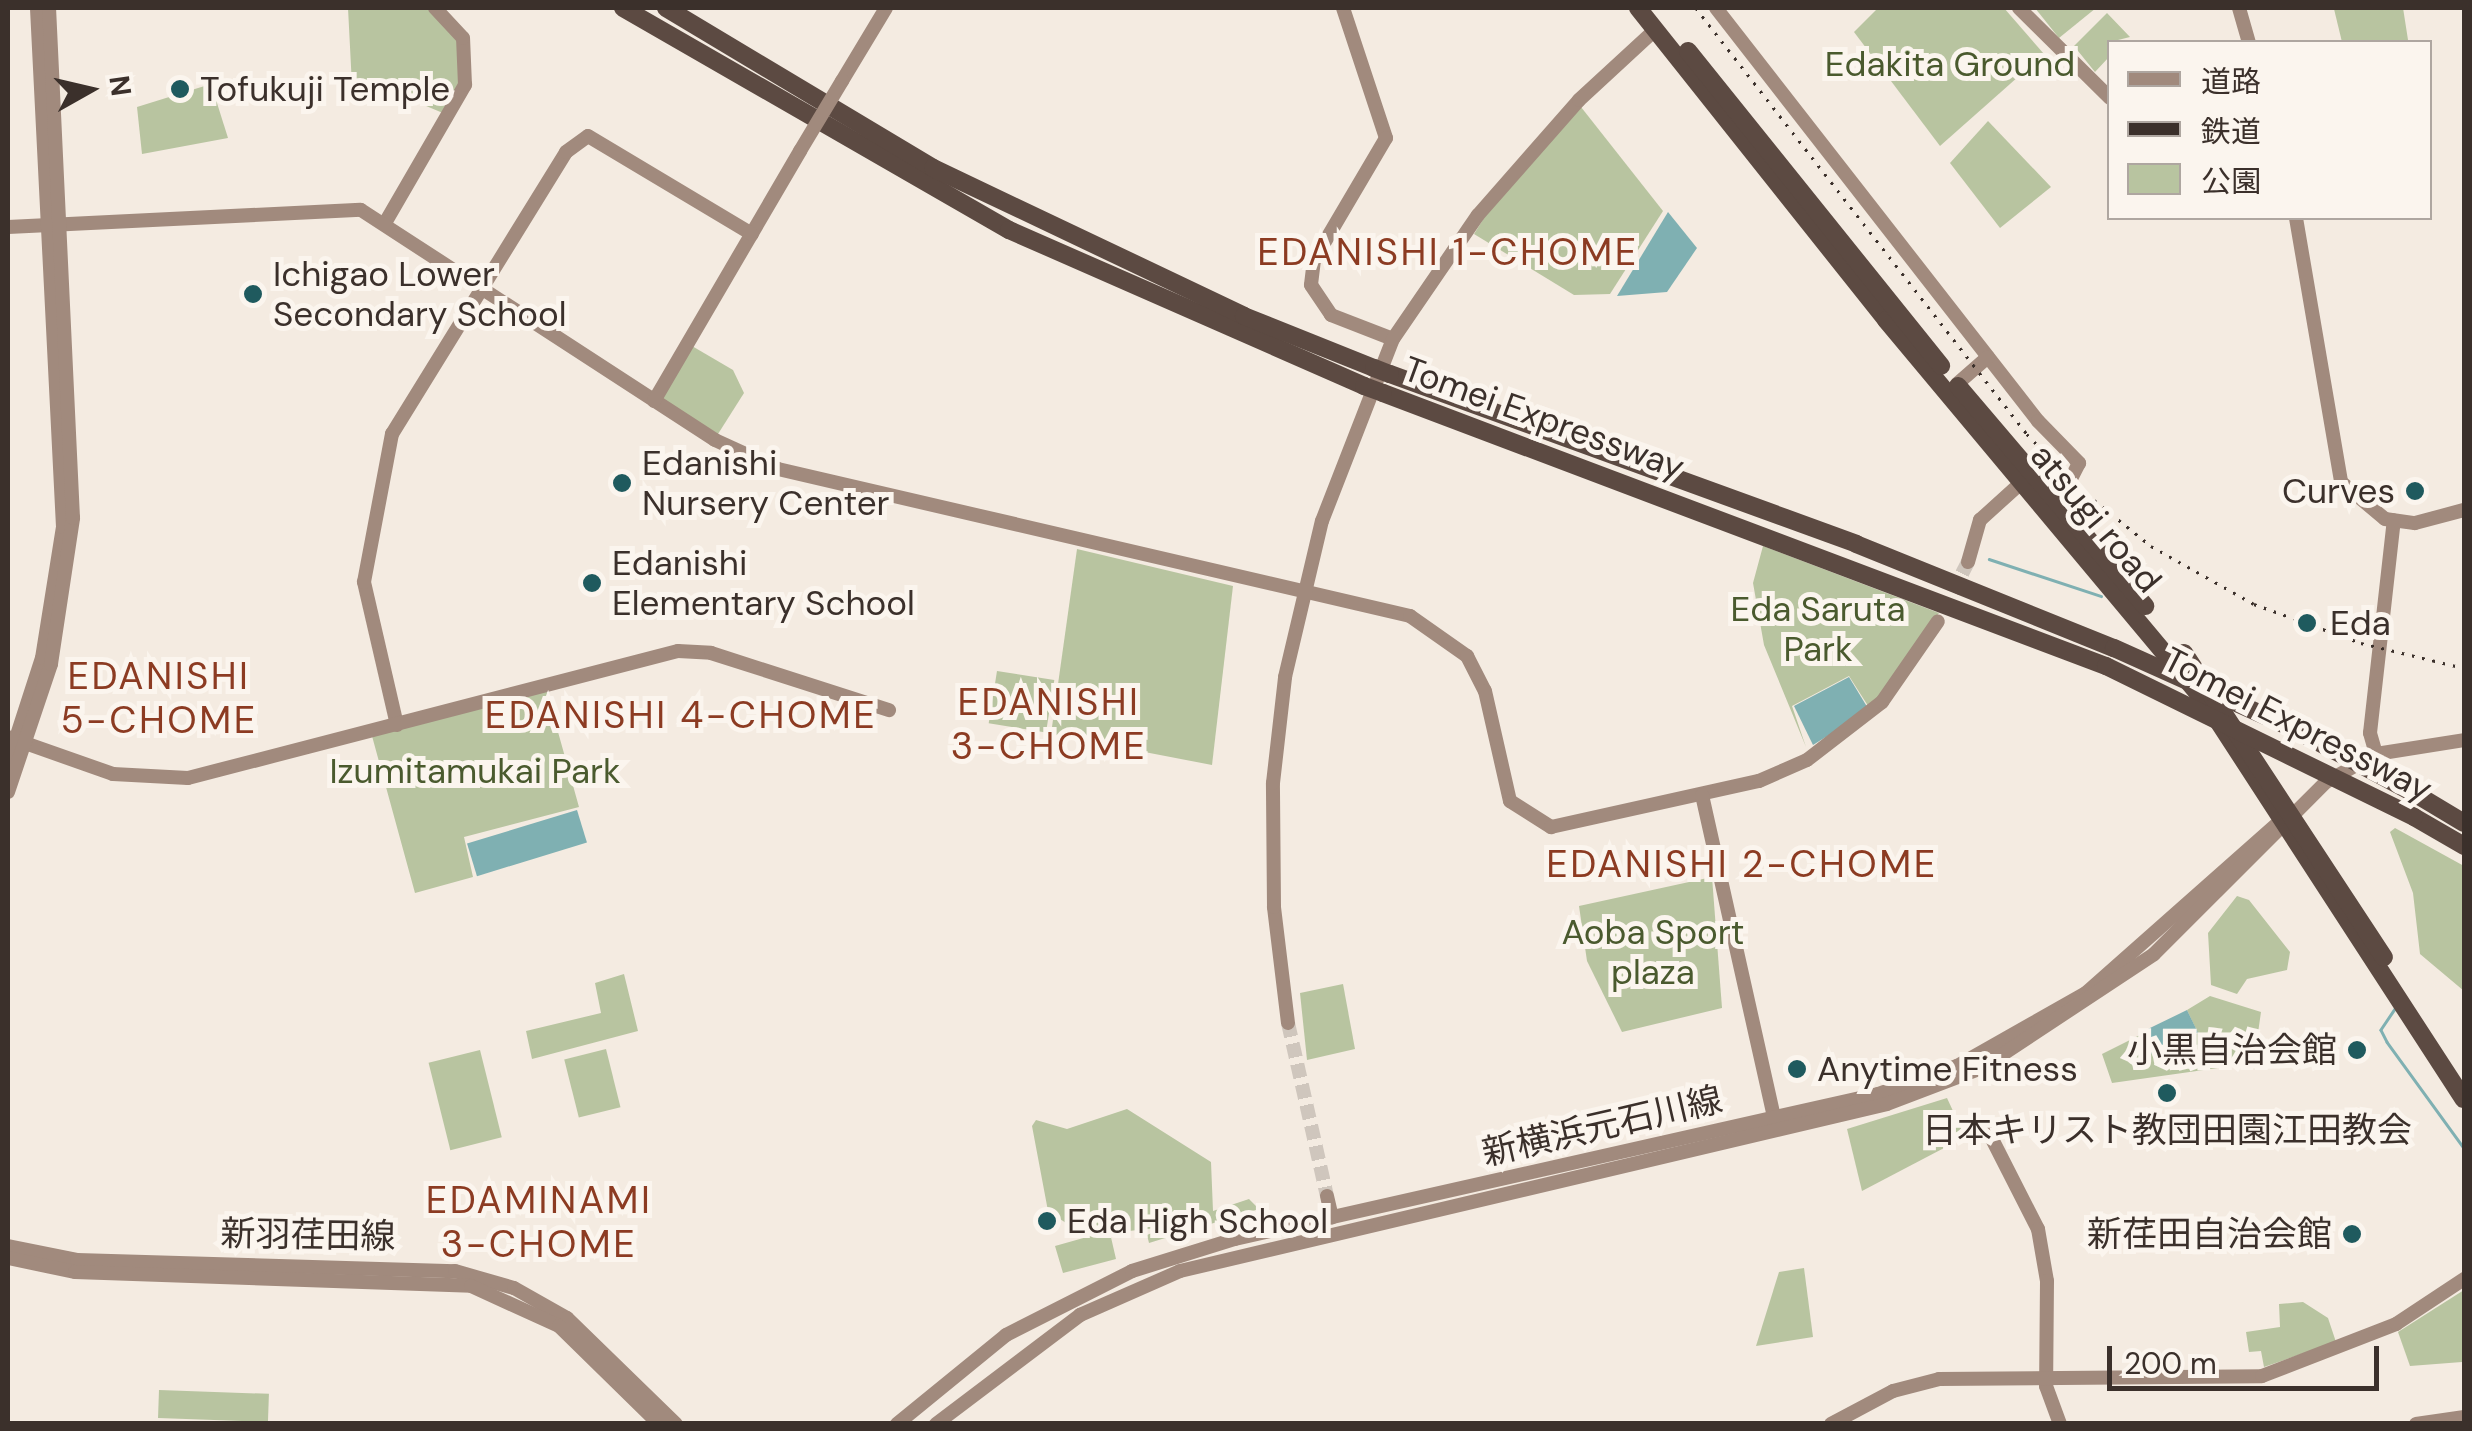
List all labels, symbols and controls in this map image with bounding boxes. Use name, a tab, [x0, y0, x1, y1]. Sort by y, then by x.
north arrow	[40, 40, 140, 140]
legend	[2107, 40, 2432, 220]
park label: Edakita Ground	[1825, 43, 2075, 85]
text: 道路	[2201, 62, 2261, 101]
place label: Tofukuji Temple	[200, 68, 450, 110]
text: N	[100, 73, 140, 98]
marker: Tofukuji Temple	[169, 78, 191, 100]
text: 鉄道	[2201, 112, 2261, 151]
text: 公園	[2201, 162, 2261, 201]
district label: EDANISHI 1-CHOME	[1257, 230, 1639, 276]
place label: Ichigao Lower Secondary School	[273, 253, 567, 335]
marker: Ichigao Lower Secondary School	[242, 283, 264, 305]
street label: Tomei Expressway	[1398, 348, 1690, 488]
street label: atsugi road	[2022, 435, 2170, 601]
place label: Edanishi Nursery Center	[642, 442, 889, 524]
place label: Curves	[2282, 470, 2395, 512]
marker: Edanishi Nursery Center	[611, 472, 633, 494]
marker: Curves	[2404, 480, 2426, 502]
place label: Edanishi Elementary School	[612, 542, 915, 624]
marker: Edanishi Elementary School	[581, 572, 603, 594]
park label: Eda Saruta Park	[1730, 588, 1906, 670]
place label: Eda	[2330, 602, 2391, 644]
marker: Eda	[2294, 610, 2320, 636]
street label: Tomei Expressway	[2157, 638, 2439, 810]
district label: EDANISHI 5-CHOME	[60, 654, 258, 744]
district label: EDANISHI 3-CHOME	[951, 680, 1147, 769]
district label: EDANISHI 4-CHOME	[485, 693, 877, 739]
park label: Izumitamukai Park	[329, 750, 621, 792]
district label: EDANISHI 2-CHOME	[1546, 842, 1938, 888]
park label: Aoba Sport plaza	[1562, 911, 1744, 993]
place label: 小黒自治会館	[2127, 1029, 2337, 1071]
marker: 小黒自治会館	[2346, 1039, 2368, 1061]
place label: Anytime Fitness	[1817, 1048, 2078, 1090]
marker: Anytime Fitness	[1786, 1058, 1808, 1080]
street label: 新横浜元石川線	[1478, 1078, 1726, 1174]
marker: 日本キリスト教団田園江田教会	[2156, 1082, 2178, 1104]
place label: 日本キリスト教団田園江田教会	[1922, 1109, 2412, 1151]
district label: EDAMINAMI 3-CHOME	[426, 1178, 652, 1268]
place label: Eda High School	[1067, 1200, 1328, 1242]
marker: Eda High School	[1036, 1210, 1058, 1232]
street label: 新羽荏田線	[220, 1212, 396, 1258]
place label: 新荏田自治会館	[2087, 1213, 2332, 1255]
marker: 新荏田自治会館	[2341, 1223, 2363, 1245]
scale bar	[2112, 1326, 2384, 1388]
text: 200 m	[2124, 1344, 2217, 1383]

